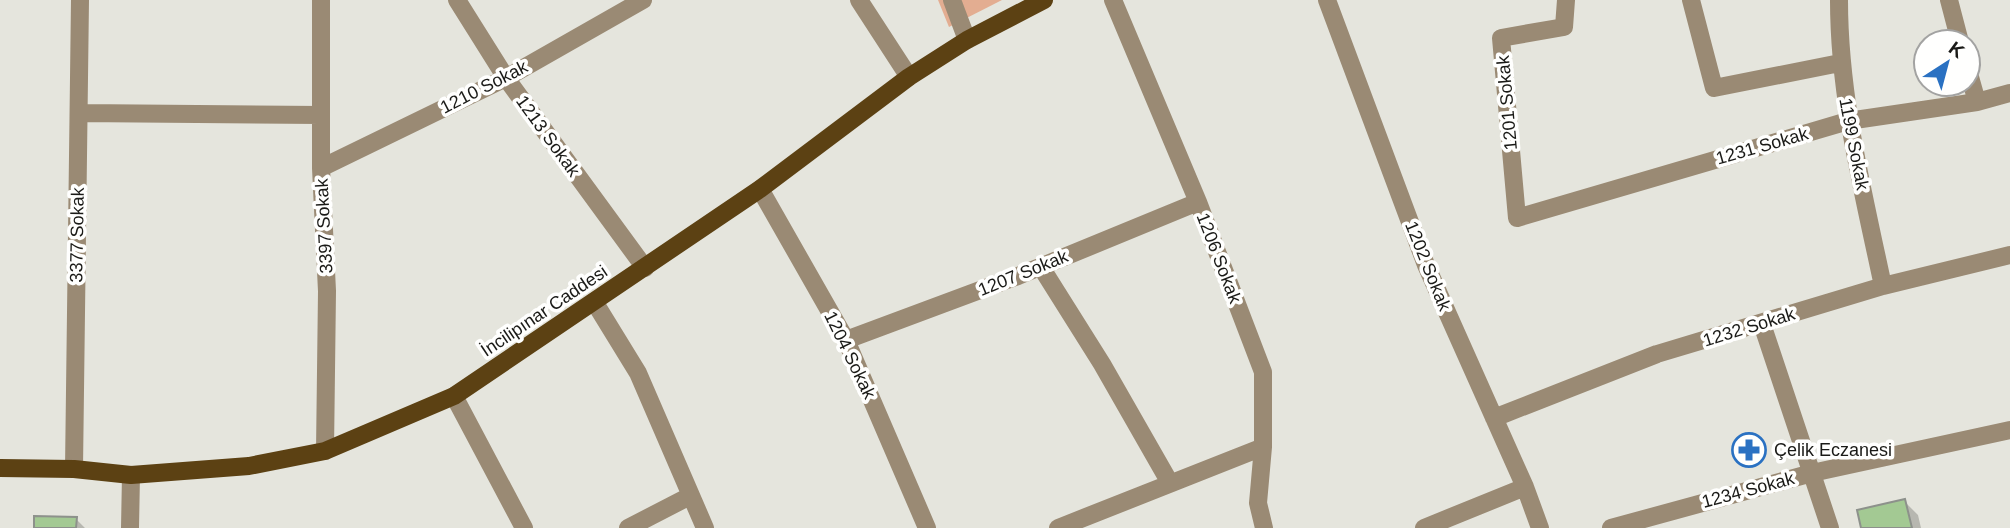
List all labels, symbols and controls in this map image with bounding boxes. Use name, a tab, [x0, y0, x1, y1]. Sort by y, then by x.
north arrow	[1912, 28, 1982, 98]
text: K	[1945, 37, 1969, 62]
street label: 1201 Sokak	[1493, 54, 1521, 151]
street label: 1210 Sokak	[437, 56, 532, 117]
street label: 1213 Sokak	[512, 92, 585, 181]
street label: 1199 Sokak	[1835, 96, 1873, 193]
street label: 1231 Sokak	[1714, 123, 1811, 169]
street label: 3397 Sokak	[311, 177, 336, 274]
street label: 3377 Sokak	[66, 186, 88, 283]
street label: 1206 Sokak	[1193, 210, 1246, 307]
street label: 1202 Sokak	[1401, 218, 1455, 315]
street label: 1207 Sokak	[975, 246, 1072, 300]
street label: İncilipınar Caddesi	[477, 261, 611, 361]
street label: 1232 Sokak	[1701, 303, 1798, 350]
street label: 1204 Sokak	[820, 308, 880, 403]
pharmacy icon: Çelik Eczanesi	[1730, 431, 1768, 469]
place label: Çelik Eczanesi	[1774, 440, 1892, 460]
street label: 1234 Sokak	[1699, 468, 1797, 512]

